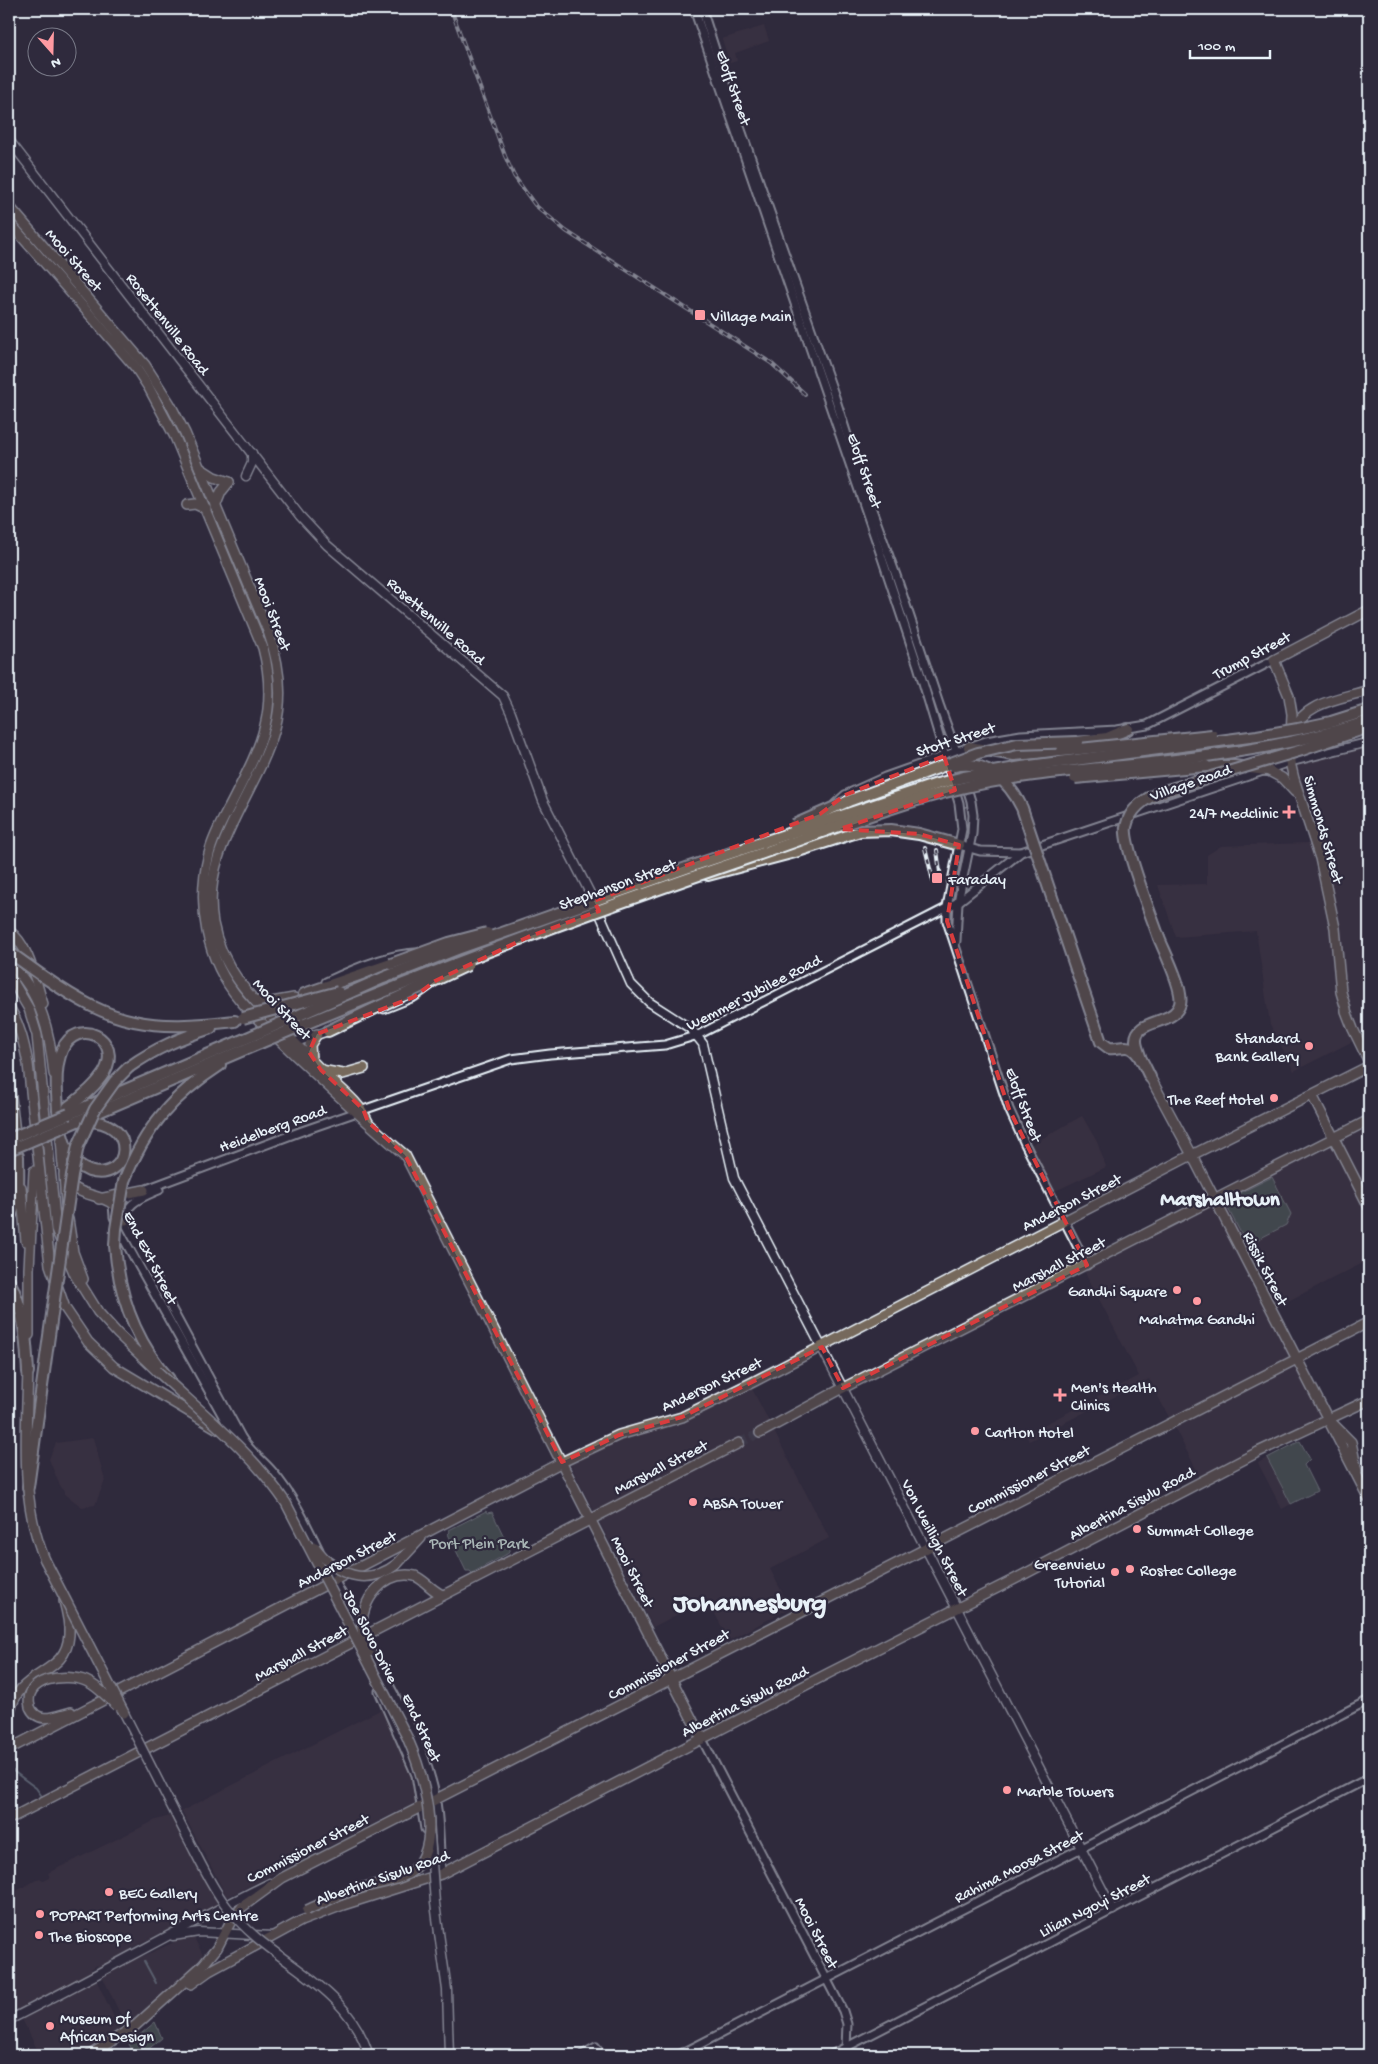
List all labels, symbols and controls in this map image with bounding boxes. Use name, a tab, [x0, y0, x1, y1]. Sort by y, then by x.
north arrow	[28, 28, 78, 78]
scale bar	[1190, 28, 1270, 60]
text: 100 m	[1197, 38, 1236, 56]
street label: Eloff Street	[710, 48, 754, 130]
text: N	[48, 52, 63, 71]
street label: Mooi Street	[40, 226, 106, 298]
street label: Rosettenville Road	[120, 270, 213, 381]
marker: Village Main	[693, 308, 707, 322]
place label: Village Main	[710, 309, 792, 328]
street label: Eloff Street	[841, 431, 885, 513]
street label: Mooi Street	[248, 575, 294, 655]
street label: Rosettenville Road	[382, 575, 489, 672]
street label: Trump Street	[1210, 628, 1296, 686]
street label: Stott Street	[914, 719, 999, 763]
street label: Village Road	[1147, 761, 1236, 807]
street label: Simmonds Street	[1297, 774, 1347, 887]
marker: 24/7 Medclinic	[1282, 805, 1296, 819]
place label: 24/7 Medclinic	[1189, 806, 1279, 825]
street label: Stephenson Street	[557, 856, 681, 916]
marker: Faraday	[930, 871, 944, 885]
place label: Faraday	[947, 872, 1006, 891]
street label: Wemmer Jubilee Road	[684, 951, 827, 1036]
street label: Mooi Street	[247, 976, 315, 1046]
place label: Standard Bank Gallery	[1215, 1031, 1301, 1068]
marker: Standard Bank Gallery	[1303, 1040, 1315, 1052]
street label: Eloff Street	[999, 1065, 1045, 1146]
place label: The Reef Hotel	[1167, 1092, 1264, 1111]
marker: The Reef Hotel	[1268, 1092, 1280, 1104]
street label: Heidelberg Road	[217, 1102, 331, 1158]
street label: Anderson Street	[1020, 1170, 1127, 1237]
district label: Marshalltown	[1160, 1189, 1281, 1214]
street label: End Ext Street	[117, 1209, 181, 1310]
street label: Rissik Street	[1237, 1229, 1291, 1311]
street label: Marshall Street	[1010, 1234, 1111, 1298]
place label: Gandhi Square	[1068, 1284, 1168, 1303]
marker: Gandhi Square	[1171, 1284, 1183, 1296]
marker: Mahatma Gandhi	[1191, 1295, 1203, 1307]
place label: Mahatma Gandhi	[1139, 1312, 1255, 1331]
street label: Anderson Street	[659, 1354, 767, 1418]
place label: Men's Health Clinics	[1071, 1380, 1157, 1417]
marker: Men's Health Clinics	[1053, 1388, 1067, 1402]
marker: Carlton Hotel	[969, 1425, 981, 1437]
place label: Carlton Hotel	[985, 1425, 1074, 1444]
street label: Marshall Street	[612, 1437, 713, 1501]
street label: Commissioner Street	[965, 1441, 1095, 1520]
street label: Albertina Sisulu Road	[1067, 1463, 1200, 1546]
street label: Von Weilligh Street	[895, 1476, 971, 1601]
marker: ABSA Tower	[687, 1496, 699, 1508]
place label: ABSA Tower	[703, 1496, 783, 1515]
marker: Summat College	[1131, 1523, 1143, 1535]
place label: Summat College	[1147, 1523, 1254, 1542]
street label: Anderson Street	[295, 1527, 402, 1594]
street label: Mooi Street	[605, 1534, 658, 1613]
park label: Port Plein Park	[428, 1536, 530, 1555]
place label: Greenview Tutorial	[1034, 1557, 1106, 1594]
marker: Rostec College	[1124, 1563, 1136, 1575]
place label: Rostec College	[1140, 1563, 1237, 1582]
marker: Greenview Tutorial	[1109, 1566, 1121, 1578]
street label: Joe Slovo Drive	[337, 1588, 401, 1688]
district label: Johannesburg	[672, 1590, 827, 1621]
street label: Marshall Street	[252, 1622, 353, 1688]
street label: Commissioner Street	[606, 1625, 735, 1706]
street label: Albertina Sisulu Road	[679, 1662, 814, 1743]
street label: End Street	[396, 1691, 445, 1767]
marker: Marble Towers	[1001, 1784, 1013, 1796]
place label: Marble Towers	[1017, 1784, 1114, 1803]
street label: Commissioner Street	[244, 1810, 374, 1889]
street label: Rahima Moosa Street	[952, 1827, 1089, 1909]
street label: Albertina Sisulu Road	[314, 1847, 454, 1911]
street label: Lilian Ngoyi Street	[1037, 1870, 1156, 1943]
marker: BEC Gallery	[103, 1886, 115, 1898]
place label: BEC Gallery	[118, 1886, 198, 1905]
street label: Mooi Street	[789, 1895, 842, 1974]
marker: POPART Performing Arts Centre	[34, 1908, 46, 1920]
place label: POPART Performing Arts Centre	[49, 1908, 259, 1927]
marker: The Bioscope	[33, 1929, 45, 1941]
place label: The Bioscope	[48, 1929, 132, 1948]
place label: Museum Of African Design	[60, 2011, 154, 2048]
marker: Museum Of African Design	[44, 2020, 56, 2032]

